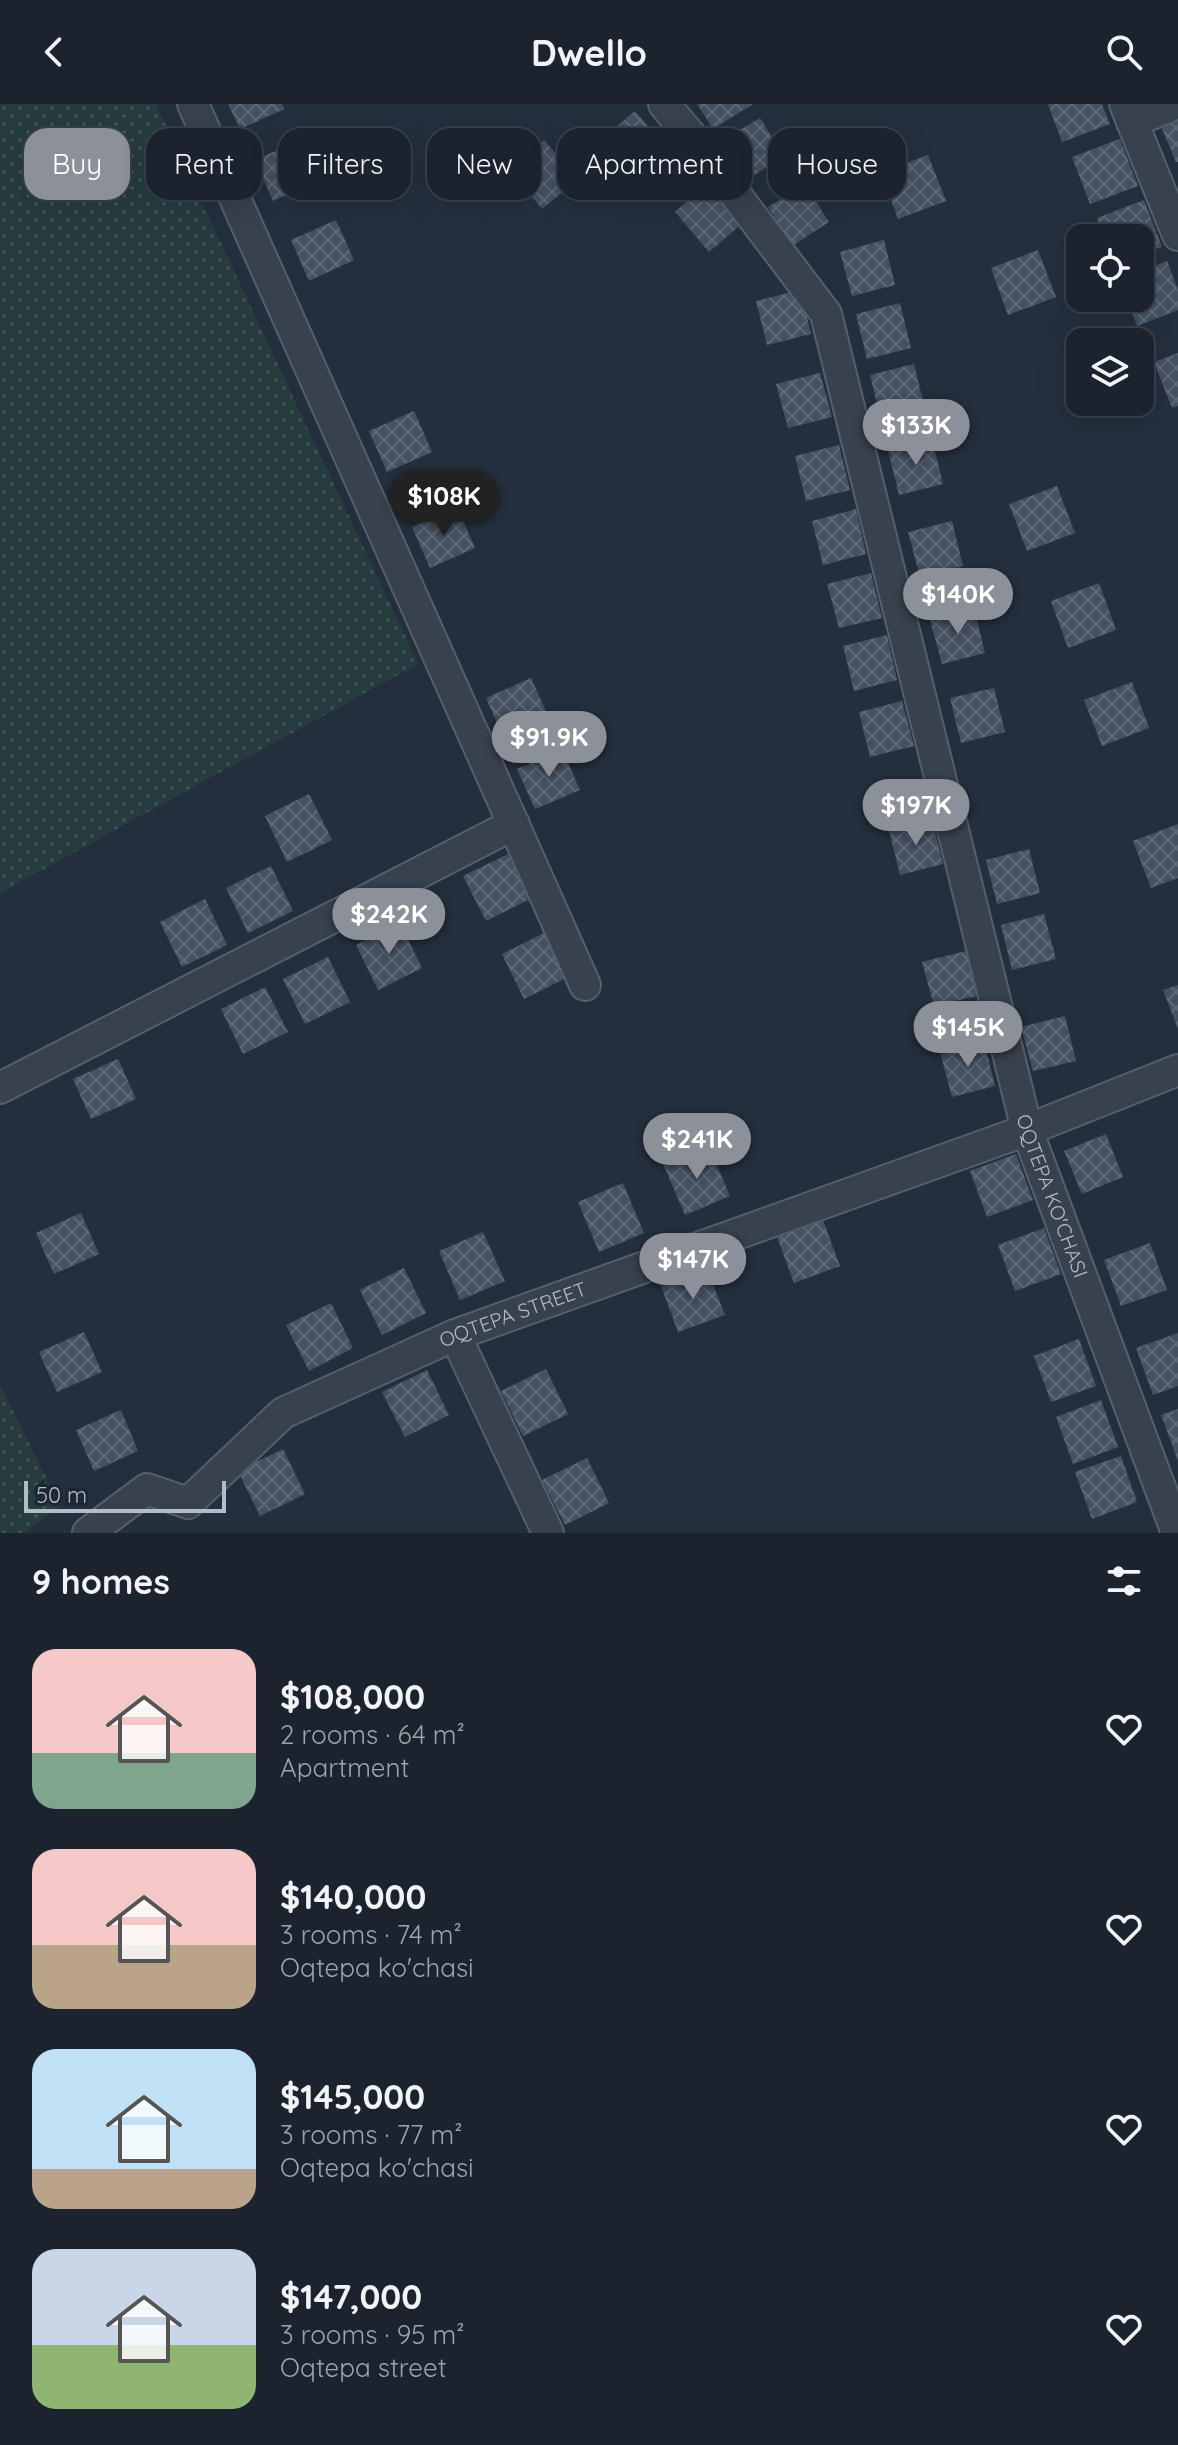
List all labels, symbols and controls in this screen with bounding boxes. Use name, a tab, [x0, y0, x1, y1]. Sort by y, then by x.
icon: back	[32, 30, 76, 74]
text: Dwello	[531, 30, 647, 75]
icon: search	[1102, 30, 1146, 74]
chip: Buy	[24, 128, 130, 200]
chip: Rent	[146, 128, 262, 200]
chip: Filters	[278, 128, 411, 200]
chip: New	[427, 128, 541, 200]
chip: Apartment	[557, 128, 752, 200]
chip: House	[768, 128, 906, 200]
map controls	[1066, 224, 1154, 416]
button: locate	[1066, 224, 1154, 312]
button: layers	[1066, 328, 1154, 416]
pin: $133K	[860, 399, 972, 467]
text: $133K	[881, 408, 951, 441]
pin: $108K	[388, 470, 500, 538]
text: $108K	[408, 479, 480, 512]
pin: $140K	[902, 568, 1014, 636]
text: $140K	[921, 577, 995, 610]
pin: $91.9K	[484, 711, 614, 779]
text: $91.9K	[510, 720, 588, 753]
pin: $197K	[860, 779, 972, 847]
text: $197K	[881, 788, 951, 821]
pin: $242K	[333, 888, 445, 956]
text: $242K	[350, 897, 428, 930]
pin: $145K	[912, 1001, 1024, 1069]
text: $145K	[932, 1010, 1004, 1043]
street label: OQTEPA KO'CHASI	[1012, 1112, 1094, 1281]
pin: $241K	[641, 1113, 753, 1181]
text: $241K	[661, 1122, 733, 1155]
pin: $147K	[637, 1233, 749, 1301]
text: $147K	[657, 1242, 729, 1275]
street label: OQTEPA STREET	[435, 1276, 590, 1353]
scale bar	[24, 1477, 226, 1513]
text: 50 m	[36, 1481, 87, 1509]
icon: filters	[1102, 1559, 1146, 1603]
text: 9 homes	[32, 1560, 170, 1603]
text: $108,000	[280, 1675, 425, 1718]
icon: home	[96, 1681, 192, 1777]
icon: heart	[1102, 1707, 1146, 1751]
text: 2 rooms · 64 m²	[280, 1718, 465, 1751]
text: Apartment	[280, 1751, 409, 1784]
text: $140,000	[280, 1875, 426, 1918]
icon: home	[96, 1881, 192, 1977]
icon: heart	[1102, 1907, 1146, 1951]
text: 3 rooms · 74 m²	[280, 1918, 462, 1951]
text: Oqtepa ko'chasi	[280, 1951, 474, 1984]
text: $145,000	[280, 2075, 425, 2118]
icon: home	[96, 2081, 192, 2177]
icon: heart	[1102, 2107, 1146, 2151]
text: 3 rooms · 77 m²	[280, 2118, 462, 2151]
text: Oqtepa ko'chasi	[280, 2151, 474, 2184]
text: $147,000	[280, 2275, 422, 2318]
icon: home	[96, 2281, 192, 2377]
icon: heart	[1102, 2307, 1146, 2351]
text: 3 rooms · 95 m²	[280, 2318, 464, 2351]
text: Oqtepa street	[280, 2351, 447, 2384]

